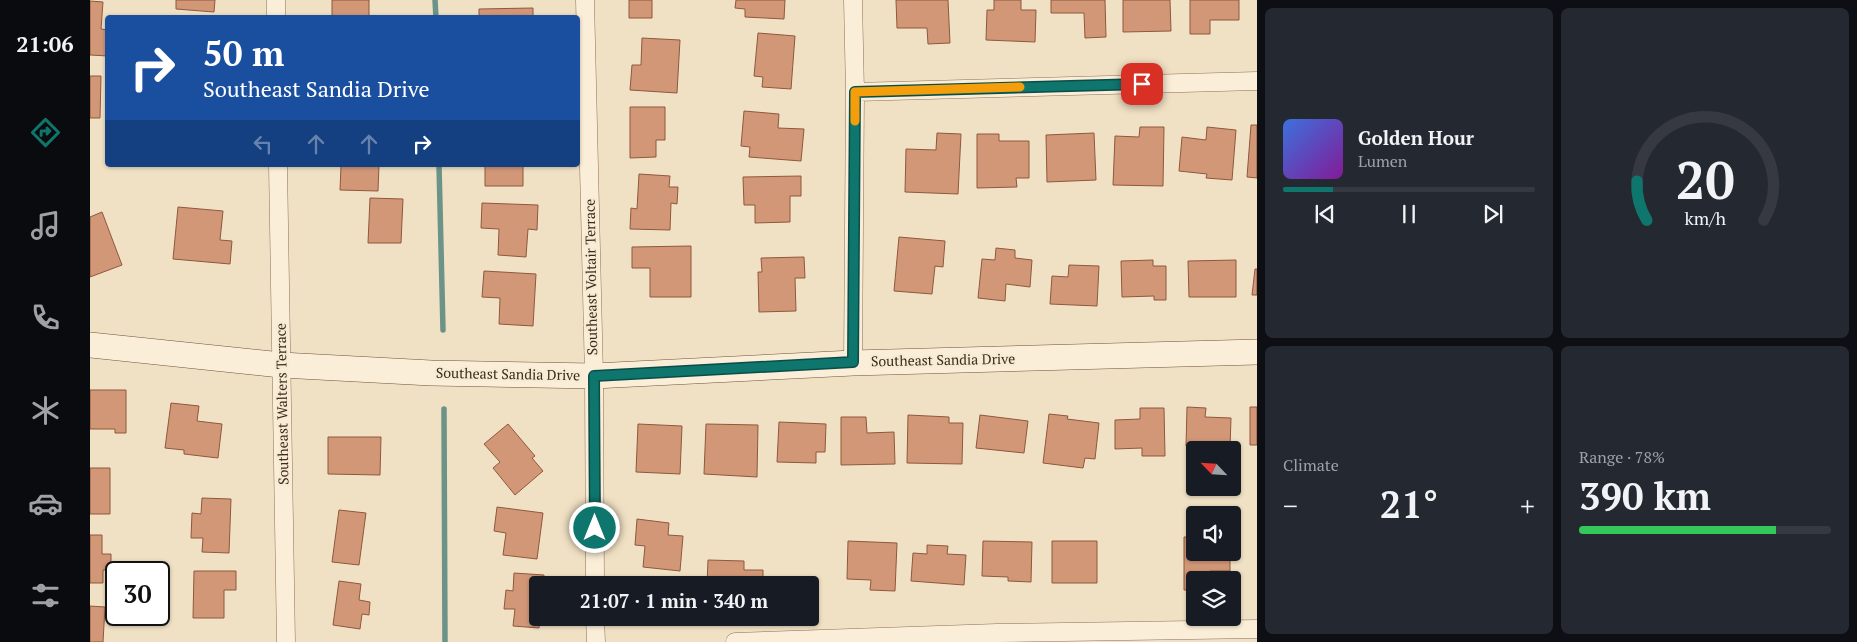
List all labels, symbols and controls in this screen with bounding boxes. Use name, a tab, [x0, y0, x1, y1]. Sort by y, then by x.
text: 21:06	[16, 29, 74, 58]
text: 50 m	[203, 30, 284, 76]
icon: right	[120, 35, 185, 100]
pin	[1121, 63, 1163, 105]
icon: arrive	[1128, 70, 1156, 98]
text: Southeast Sandia Drive	[203, 74, 430, 103]
icon: directions	[28, 115, 63, 150]
text: Golden Hour	[1358, 125, 1474, 150]
icon: left	[249, 130, 277, 158]
icon: ahead	[302, 130, 330, 158]
icon: ahead	[355, 130, 383, 158]
icon: right	[408, 130, 436, 158]
text: 20	[1676, 145, 1734, 214]
text: Lumen	[1358, 150, 1407, 172]
street label: Southeast Voltair Terrace	[580, 199, 601, 355]
icon: previous	[1311, 200, 1339, 228]
icon: pause	[1395, 200, 1423, 228]
icon: next	[1479, 200, 1507, 228]
text: km/h	[1684, 206, 1726, 230]
icon: music	[28, 208, 63, 243]
icon: phone	[28, 300, 63, 335]
street label: Southeast Walters Terrace	[271, 323, 292, 485]
street label: Southeast Sandia Drive	[871, 349, 1015, 370]
street label: Southeast Sandia Drive	[436, 363, 580, 384]
icon: climate	[28, 393, 63, 428]
north arrow	[1186, 441, 1241, 496]
map controls	[1186, 441, 1241, 626]
text: Range · 78%	[1579, 446, 1665, 468]
text: Climate	[1283, 454, 1339, 476]
text: 390 km	[1579, 471, 1711, 521]
text: 21°	[1380, 479, 1438, 529]
icon: car	[28, 486, 63, 521]
text: −	[1283, 487, 1298, 524]
text: +	[1520, 487, 1535, 524]
position arrow	[568, 501, 620, 553]
button: sound	[1186, 506, 1241, 561]
speed limit sign: 30	[105, 561, 170, 626]
button: layers	[1186, 571, 1241, 626]
icon: filters	[28, 578, 63, 613]
text: 21:07 · 1 min · 340 m	[580, 588, 768, 613]

